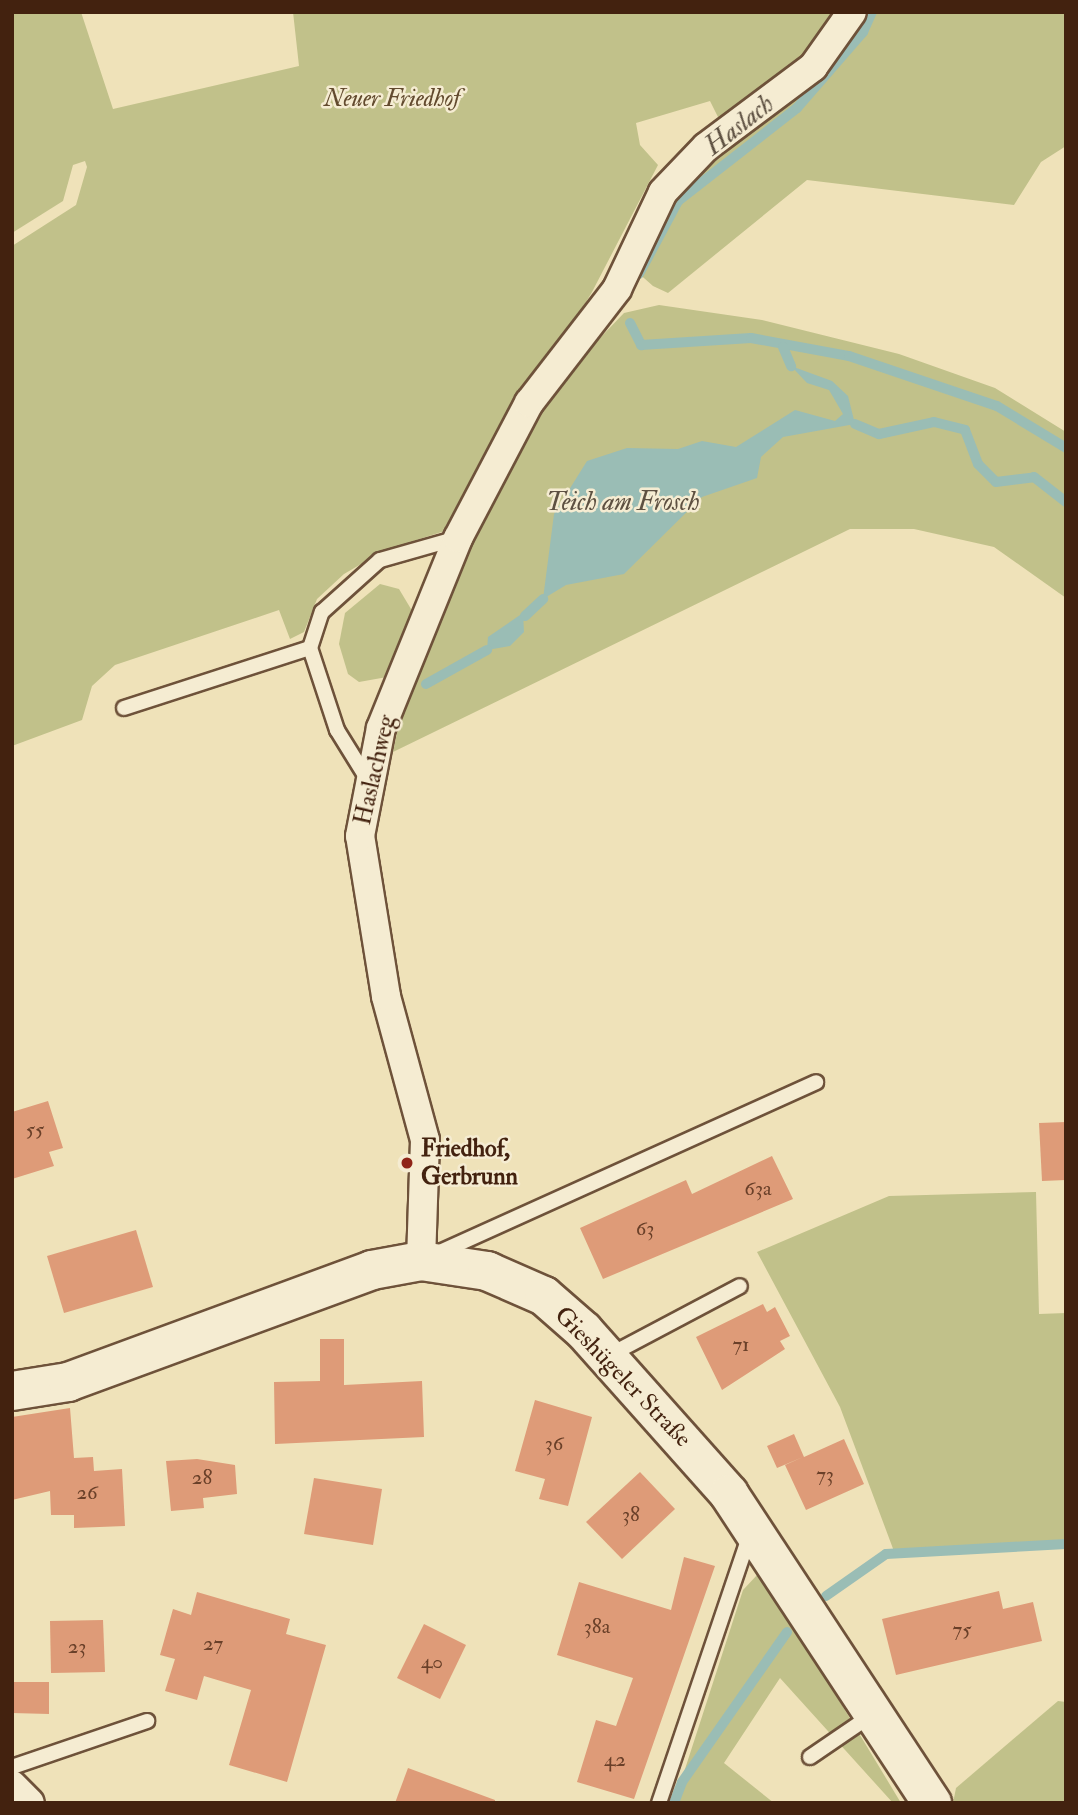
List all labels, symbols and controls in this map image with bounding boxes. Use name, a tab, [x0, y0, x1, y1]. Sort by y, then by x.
park label: Neuer Friedhof	[324, 85, 460, 113]
water label: Haslach	[699, 89, 781, 163]
water label: Teich am Frosch	[546, 487, 700, 519]
street label: Haslachweg	[348, 712, 402, 828]
house number: 55	[26, 1117, 44, 1143]
place label: Friedhof, Gerbrunn	[421, 1135, 518, 1191]
marker: Friedhof, Gerbrunn	[399, 1155, 415, 1171]
house number: 63a	[744, 1176, 772, 1202]
house number: 63	[636, 1216, 654, 1242]
street label: Gieshügeler Straße	[549, 1301, 697, 1453]
house number: 71	[732, 1332, 750, 1358]
house number: 36	[545, 1431, 563, 1457]
house number: 73	[816, 1462, 834, 1488]
house number: 28	[192, 1465, 212, 1491]
house number: 26	[76, 1480, 98, 1506]
house number: 38	[622, 1502, 640, 1528]
house number: 38a	[584, 1614, 610, 1640]
house number: 75	[953, 1617, 971, 1643]
house number: 27	[203, 1631, 223, 1657]
house number: 23	[68, 1634, 86, 1660]
house number: 40	[421, 1649, 443, 1675]
house number: 42	[604, 1747, 626, 1773]

